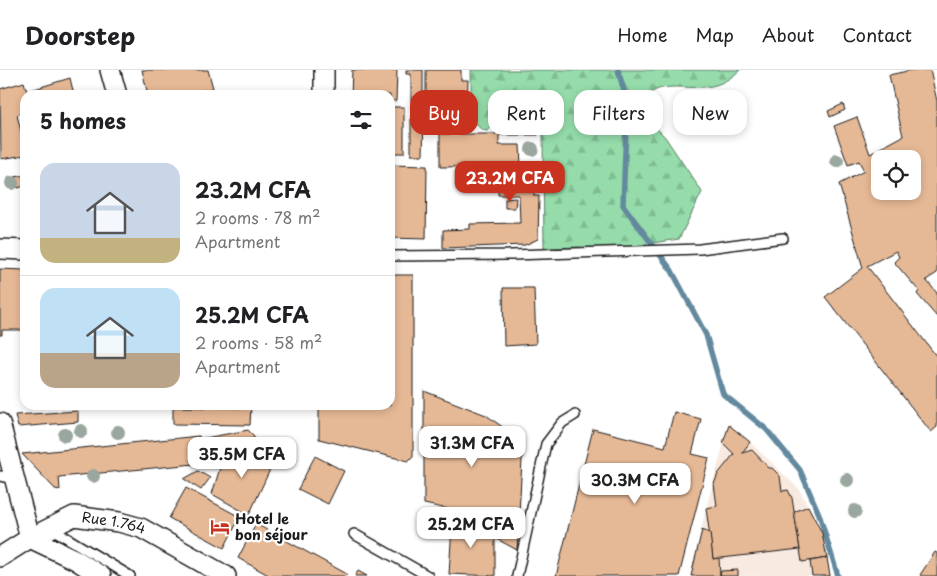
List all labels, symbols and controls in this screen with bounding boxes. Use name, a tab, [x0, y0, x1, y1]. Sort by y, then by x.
text: Doorstep	[25, 17, 135, 53]
text: Home	[617, 21, 667, 48]
text: Map	[695, 21, 734, 48]
text: About	[762, 21, 814, 48]
text: Contact	[842, 21, 912, 48]
chip: Buy	[410, 90, 478, 135]
chip: Rent	[488, 90, 564, 135]
chip: Filters	[574, 90, 663, 135]
chip: New	[673, 90, 747, 135]
text: 5 homes	[40, 104, 126, 136]
icon: filters	[347, 106, 375, 134]
map controls	[871, 150, 921, 200]
button: locate	[871, 150, 921, 200]
pin: 23.2M CFA	[453, 160, 567, 203]
text: 23.2M CFA	[466, 165, 554, 189]
text: 23.2M CFA	[195, 173, 311, 205]
icon: home	[80, 183, 140, 243]
text: 2 rooms · 78 m²	[195, 205, 321, 229]
text: Apartment	[195, 229, 280, 253]
text: 25.2M CFA	[195, 298, 309, 330]
icon: home	[80, 308, 140, 368]
text: 2 rooms · 58 m²	[195, 330, 322, 354]
text: Apartment	[195, 354, 280, 378]
pin: 31.3M CFA	[415, 426, 529, 468]
text: 31.3M CFA	[430, 430, 514, 454]
pin: 35.5M CFA	[185, 436, 299, 479]
text: 35.5M CFA	[199, 441, 285, 465]
pin: 30.3M CFA	[578, 462, 692, 505]
text: 30.3M CFA	[591, 467, 679, 491]
street label: Rue 1.764	[81, 506, 148, 539]
pin: 25.2M CFA	[414, 506, 528, 549]
place label: Hotel le bon séjour	[235, 508, 308, 545]
text: 25.2M CFA	[428, 511, 514, 535]
hotel icon: Hotel le bon séjour	[209, 516, 231, 538]

